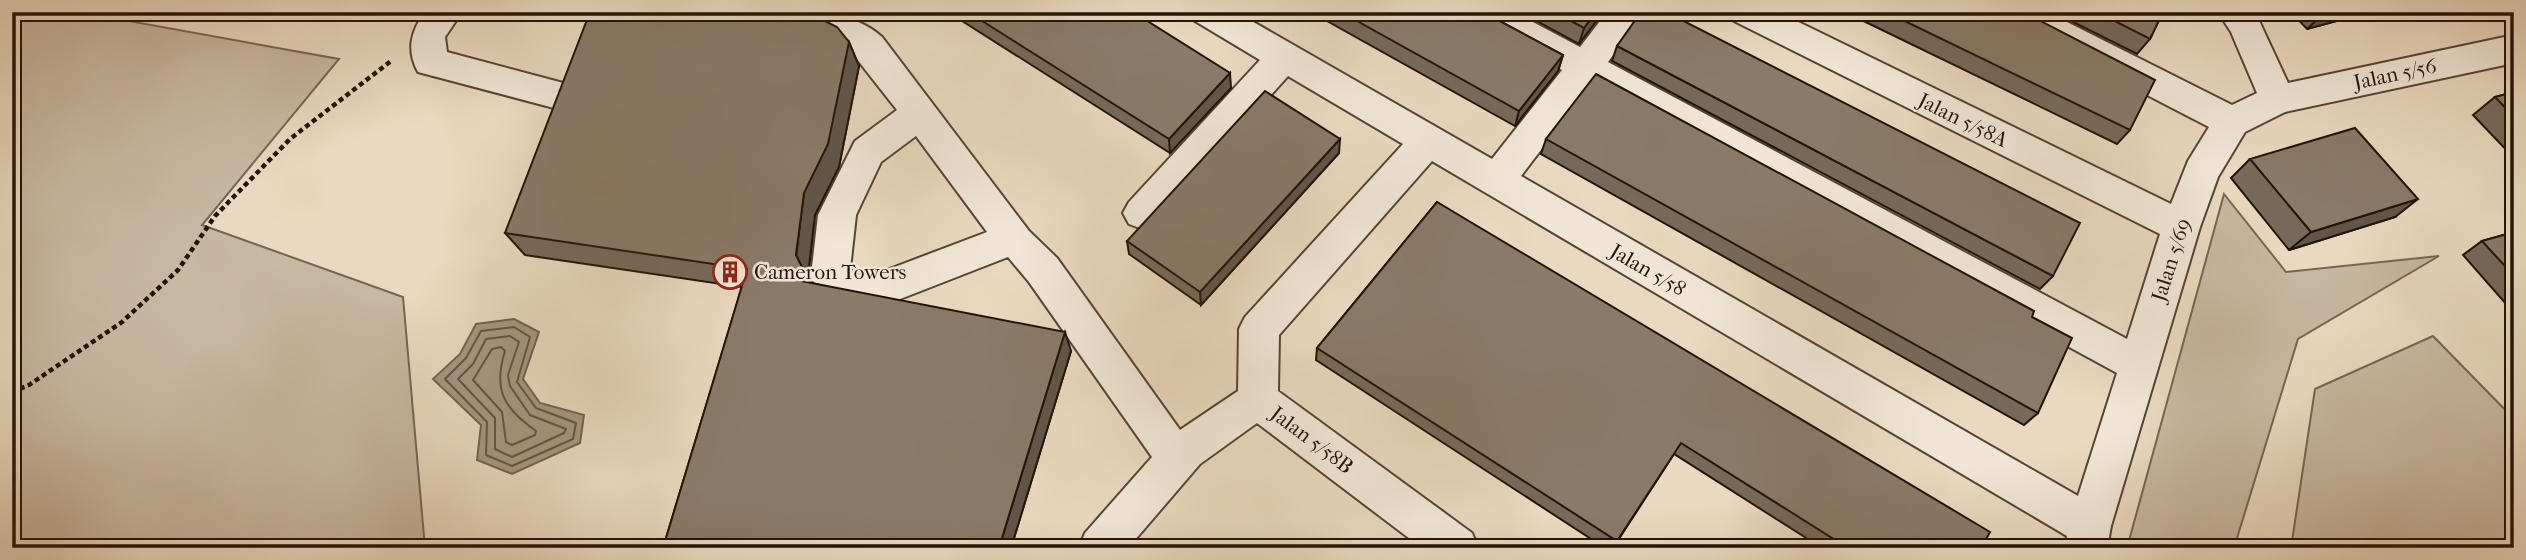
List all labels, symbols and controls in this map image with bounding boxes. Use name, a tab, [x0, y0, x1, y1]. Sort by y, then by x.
street label: Jalan 5/56	[2349, 53, 2439, 95]
street label: Jalan 5/58A	[1912, 87, 2012, 152]
street label: Jalan 5/69	[2146, 215, 2196, 306]
street label: Jalan 5/58	[1604, 238, 1690, 301]
building icon: Cameron Towers	[711, 253, 749, 291]
place label: Cameron Towers	[754, 260, 907, 284]
street label: Jalan 5/58B	[1265, 400, 1358, 479]

